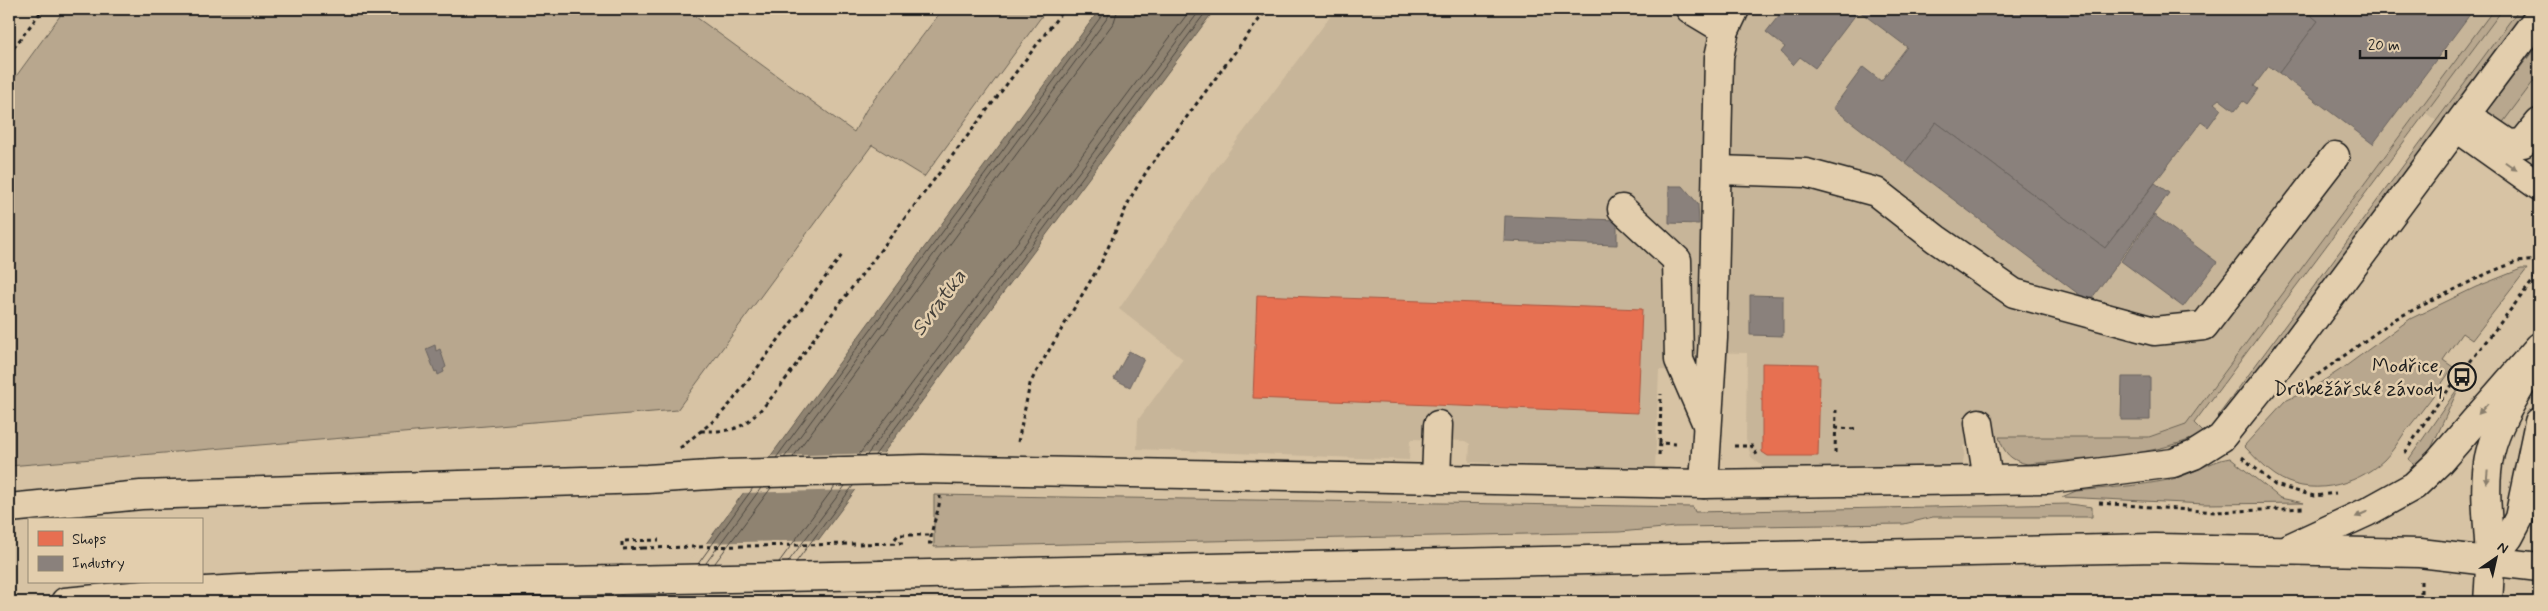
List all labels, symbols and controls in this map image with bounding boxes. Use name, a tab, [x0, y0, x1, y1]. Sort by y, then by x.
scale bar	[2360, 28, 2447, 60]
text: 20 m	[2368, 36, 2400, 56]
one-way arrow	[2504, 160, 2517, 170]
water label: Svratka	[905, 264, 973, 342]
place label: Modřice, Drůbežářské závody	[2274, 353, 2443, 403]
bus stop icon: Modřice, Drůbežářské závody	[2447, 362, 2477, 392]
one-way arrow	[2478, 403, 2489, 416]
one-way arrow	[2482, 469, 2490, 485]
one-way arrow	[2355, 511, 2369, 519]
legend	[28, 518, 202, 584]
text: Shops	[72, 530, 107, 550]
north arrow	[2470, 534, 2520, 584]
text: N	[2494, 538, 2512, 558]
text: Industry	[72, 554, 125, 574]

